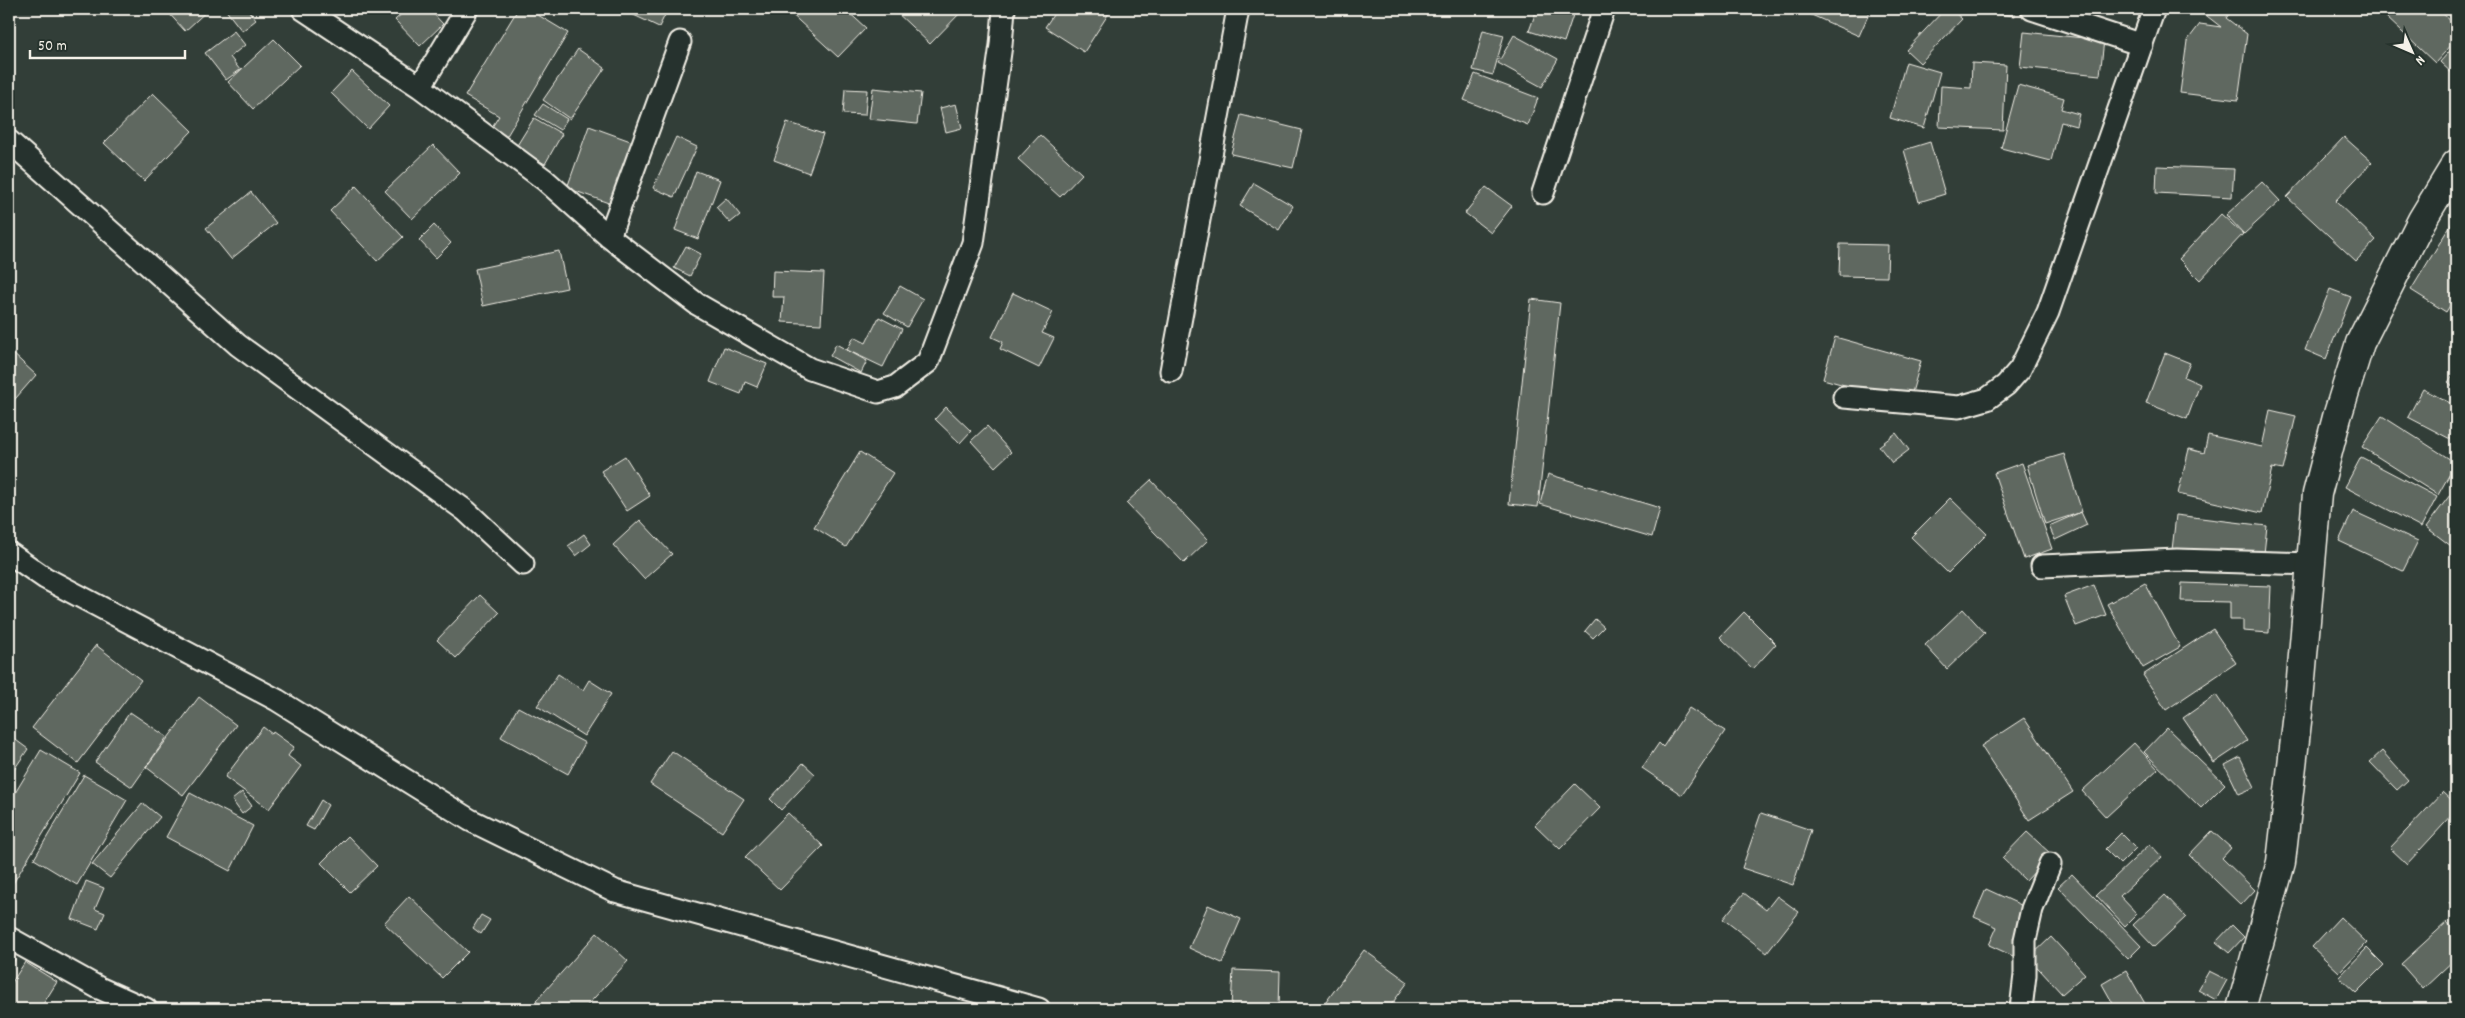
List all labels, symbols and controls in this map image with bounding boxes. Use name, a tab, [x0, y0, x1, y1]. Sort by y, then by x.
scale bar	[30, 28, 185, 60]
north arrow	[2388, 28, 2438, 78]
text: 50 m	[38, 36, 67, 58]
text: N	[2410, 50, 2429, 69]

